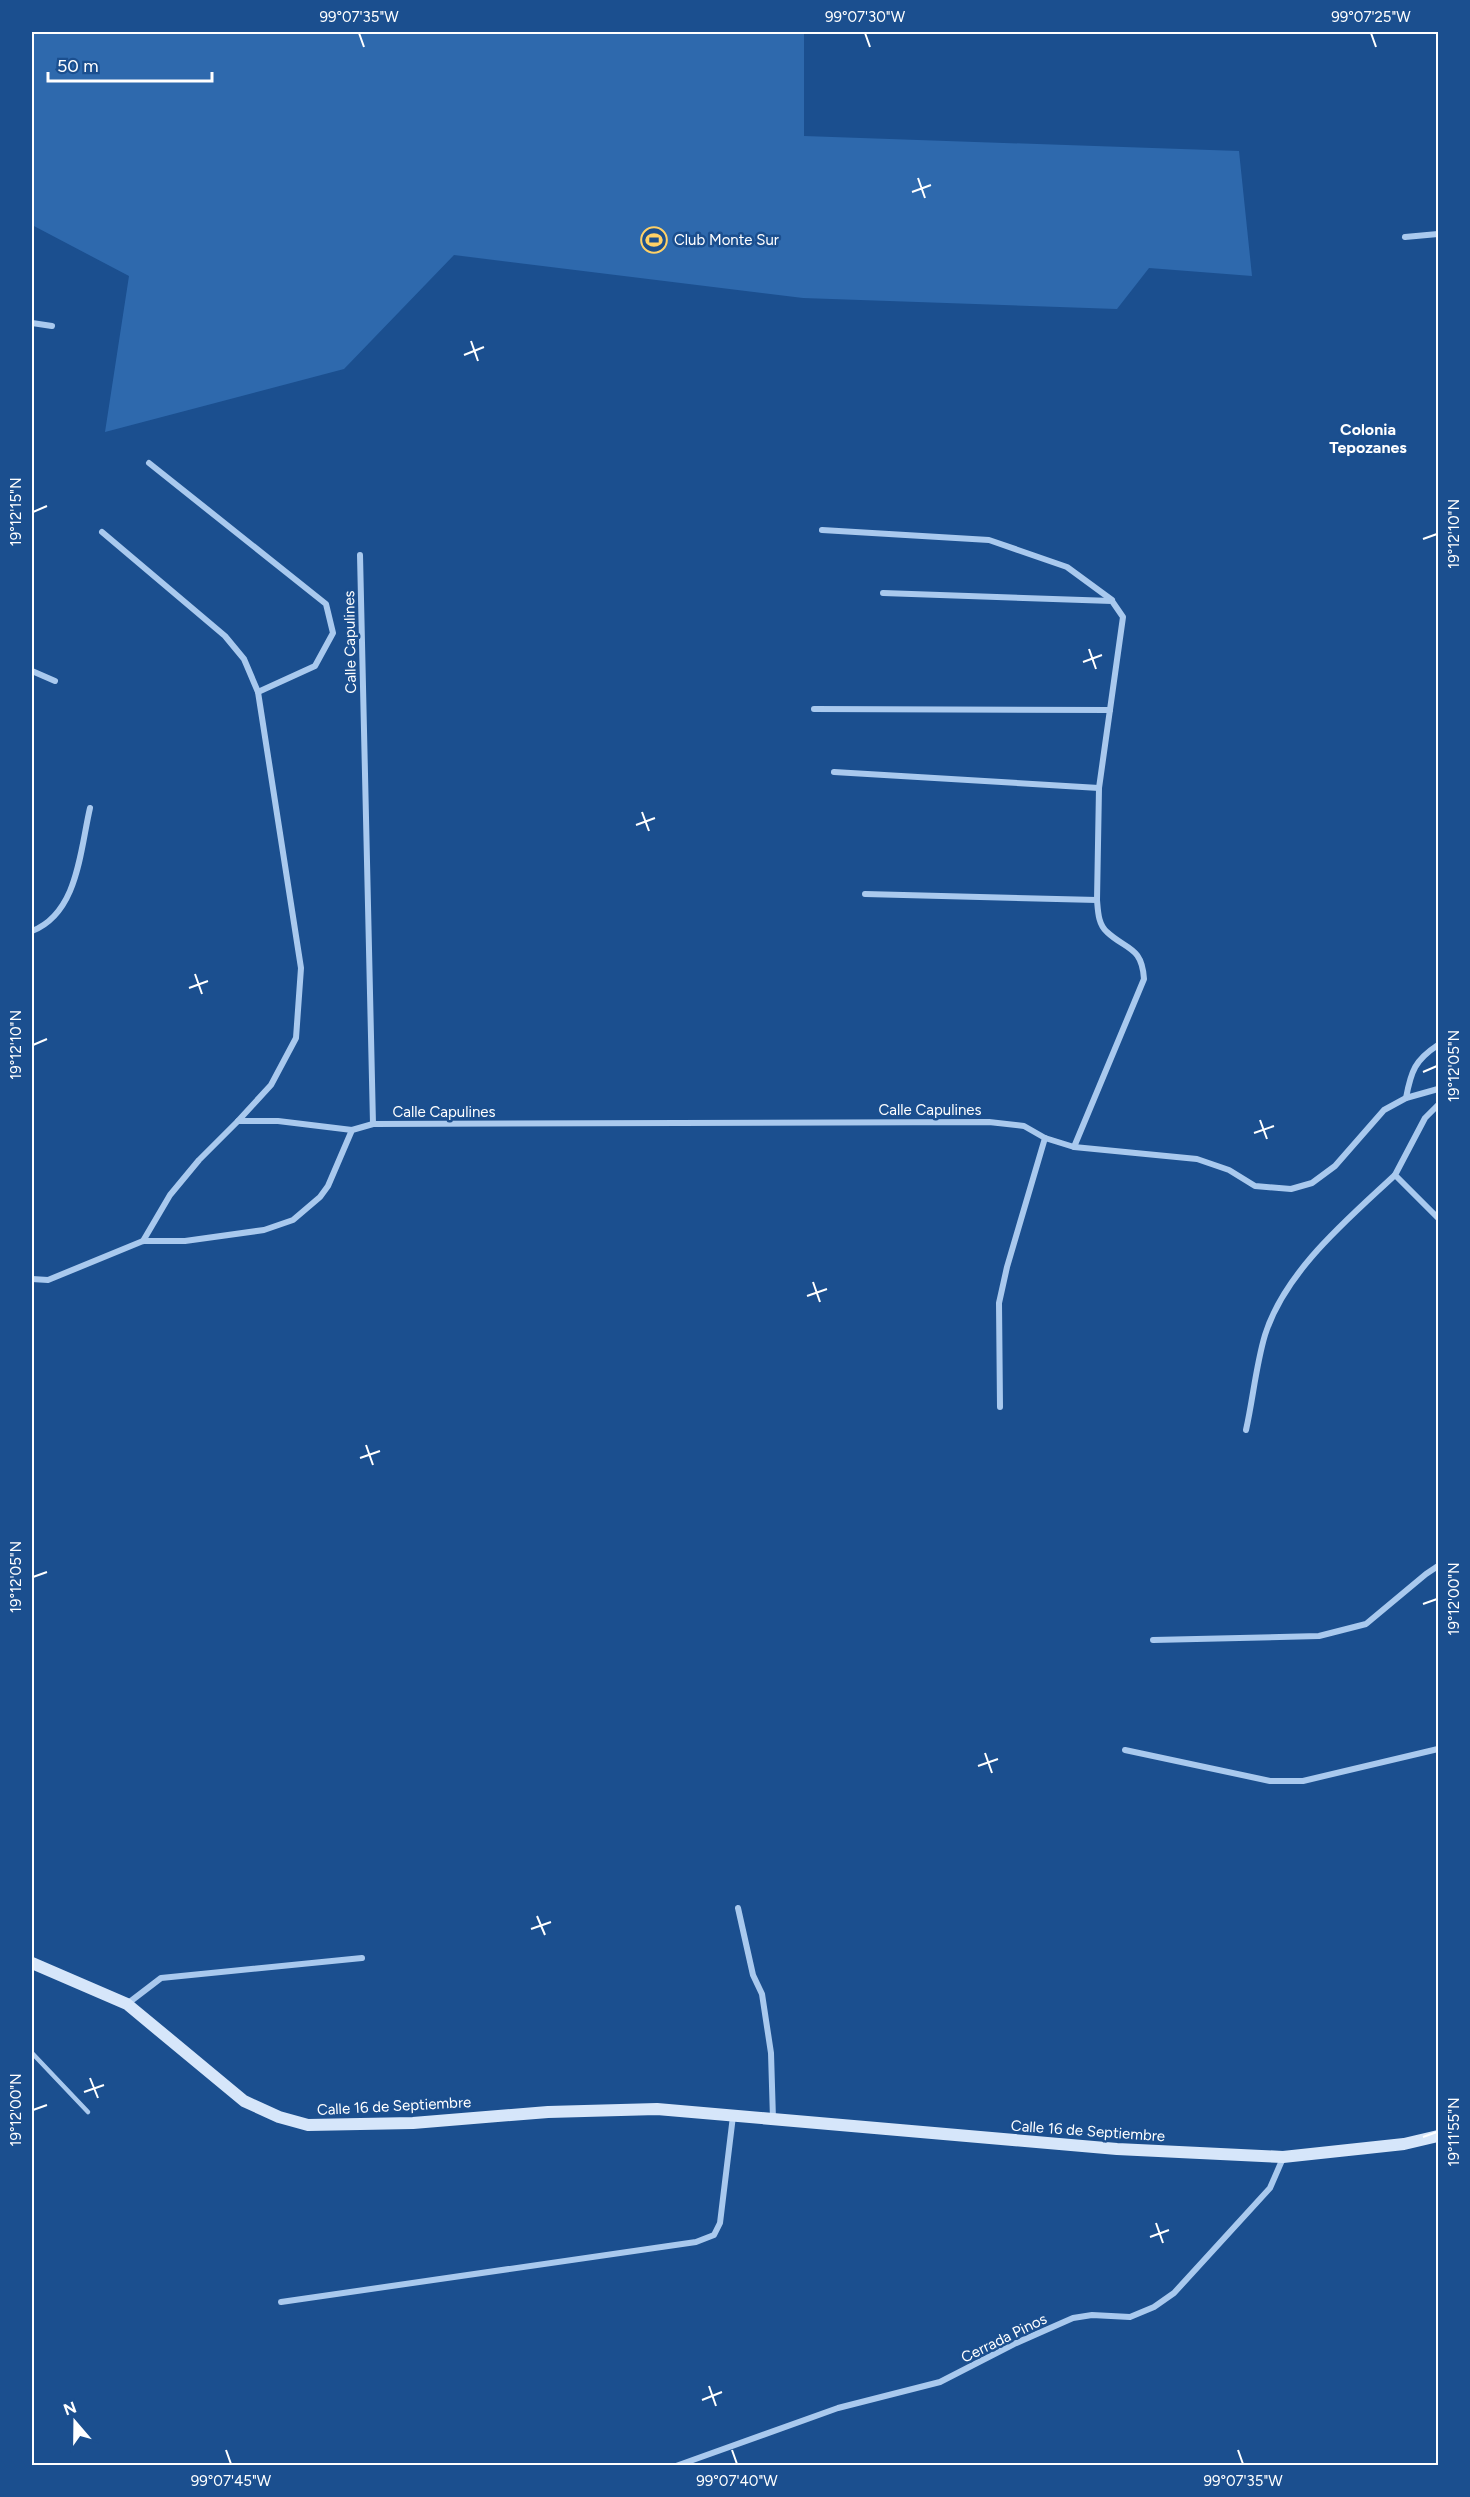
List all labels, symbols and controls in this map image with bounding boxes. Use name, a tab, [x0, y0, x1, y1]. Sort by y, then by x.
text: 99°07'35"W	[319, 8, 399, 26]
text: 99°07'30"W	[825, 8, 906, 26]
text: 99°07'25"W	[1331, 8, 1411, 26]
scale bar	[48, 45, 212, 83]
text: 50 m	[57, 55, 99, 77]
sports icon: Club Monte Sur	[639, 225, 669, 255]
place label: Club Monte Sur	[674, 231, 779, 249]
district label: Colonia Tepozanes	[1329, 420, 1407, 457]
text: 19°12'15"N	[7, 477, 25, 547]
text: 19°12'10"N	[1445, 499, 1463, 569]
street label: Calle Capulines	[340, 590, 360, 694]
text: 19°12'10"N	[7, 1010, 25, 1080]
text: 19°12'05"N	[1445, 1030, 1463, 1102]
street label: Calle Capulines	[879, 1101, 982, 1119]
street label: Calle Capulines	[393, 1103, 496, 1121]
text: 19°12'05"N	[7, 1541, 25, 1613]
text: 19°12'00"N	[1445, 1562, 1463, 1636]
text: 19°12'00"N	[7, 2073, 25, 2147]
street label: Calle 16 de Septiembre	[316, 2093, 472, 2119]
text: 19°11'55"N	[1445, 2097, 1463, 2167]
street label: Calle 16 de Septiembre	[1010, 2117, 1166, 2145]
street label: Cerrada Pinos	[958, 2309, 1050, 2367]
north arrow	[45, 2392, 105, 2452]
text: N	[61, 2397, 79, 2419]
text: 99°07'45"W	[191, 2472, 272, 2490]
text: 99°07'40"W	[696, 2472, 778, 2490]
text: 99°07'35"W	[1203, 2472, 1283, 2490]

